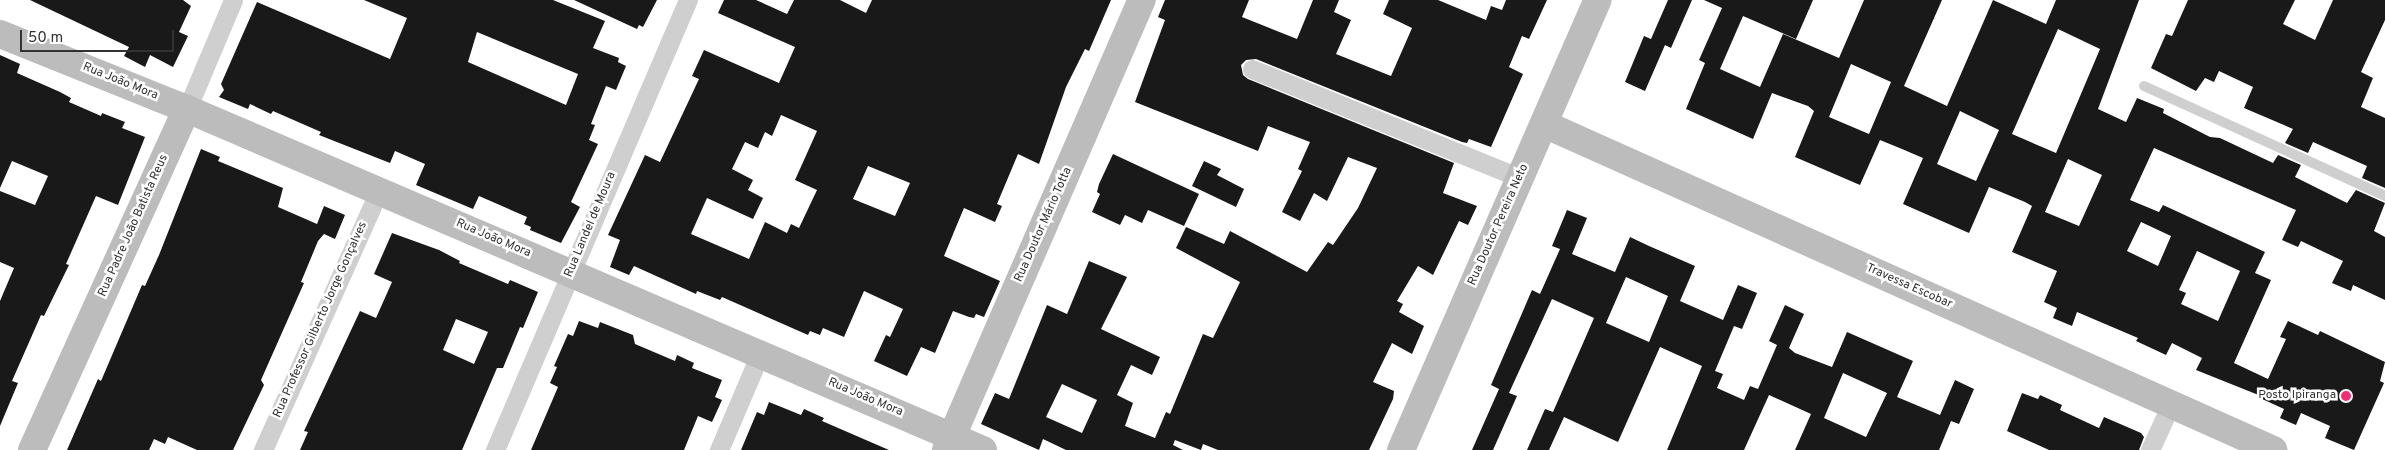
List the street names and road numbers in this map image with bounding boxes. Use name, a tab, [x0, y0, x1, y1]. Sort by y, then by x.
street label: Rua João Mora	[80, 60, 160, 104]
street label: Rua Padre João Batista Reus	[96, 153, 172, 299]
street label: Rua Doutor Pereira Neto	[1466, 162, 1532, 288]
street label: Rua Doutor Mário Totta	[1012, 165, 1076, 285]
street label: Rua Landel de Moura	[562, 170, 620, 280]
street label: Rua João Mora	[453, 217, 533, 261]
street label: Rua Professor Gilberto Jorge Gonçalves	[271, 220, 371, 420]
street label: Travessa Escobar	[1864, 262, 1954, 312]
street label: Rua João Mora	[825, 376, 905, 420]

